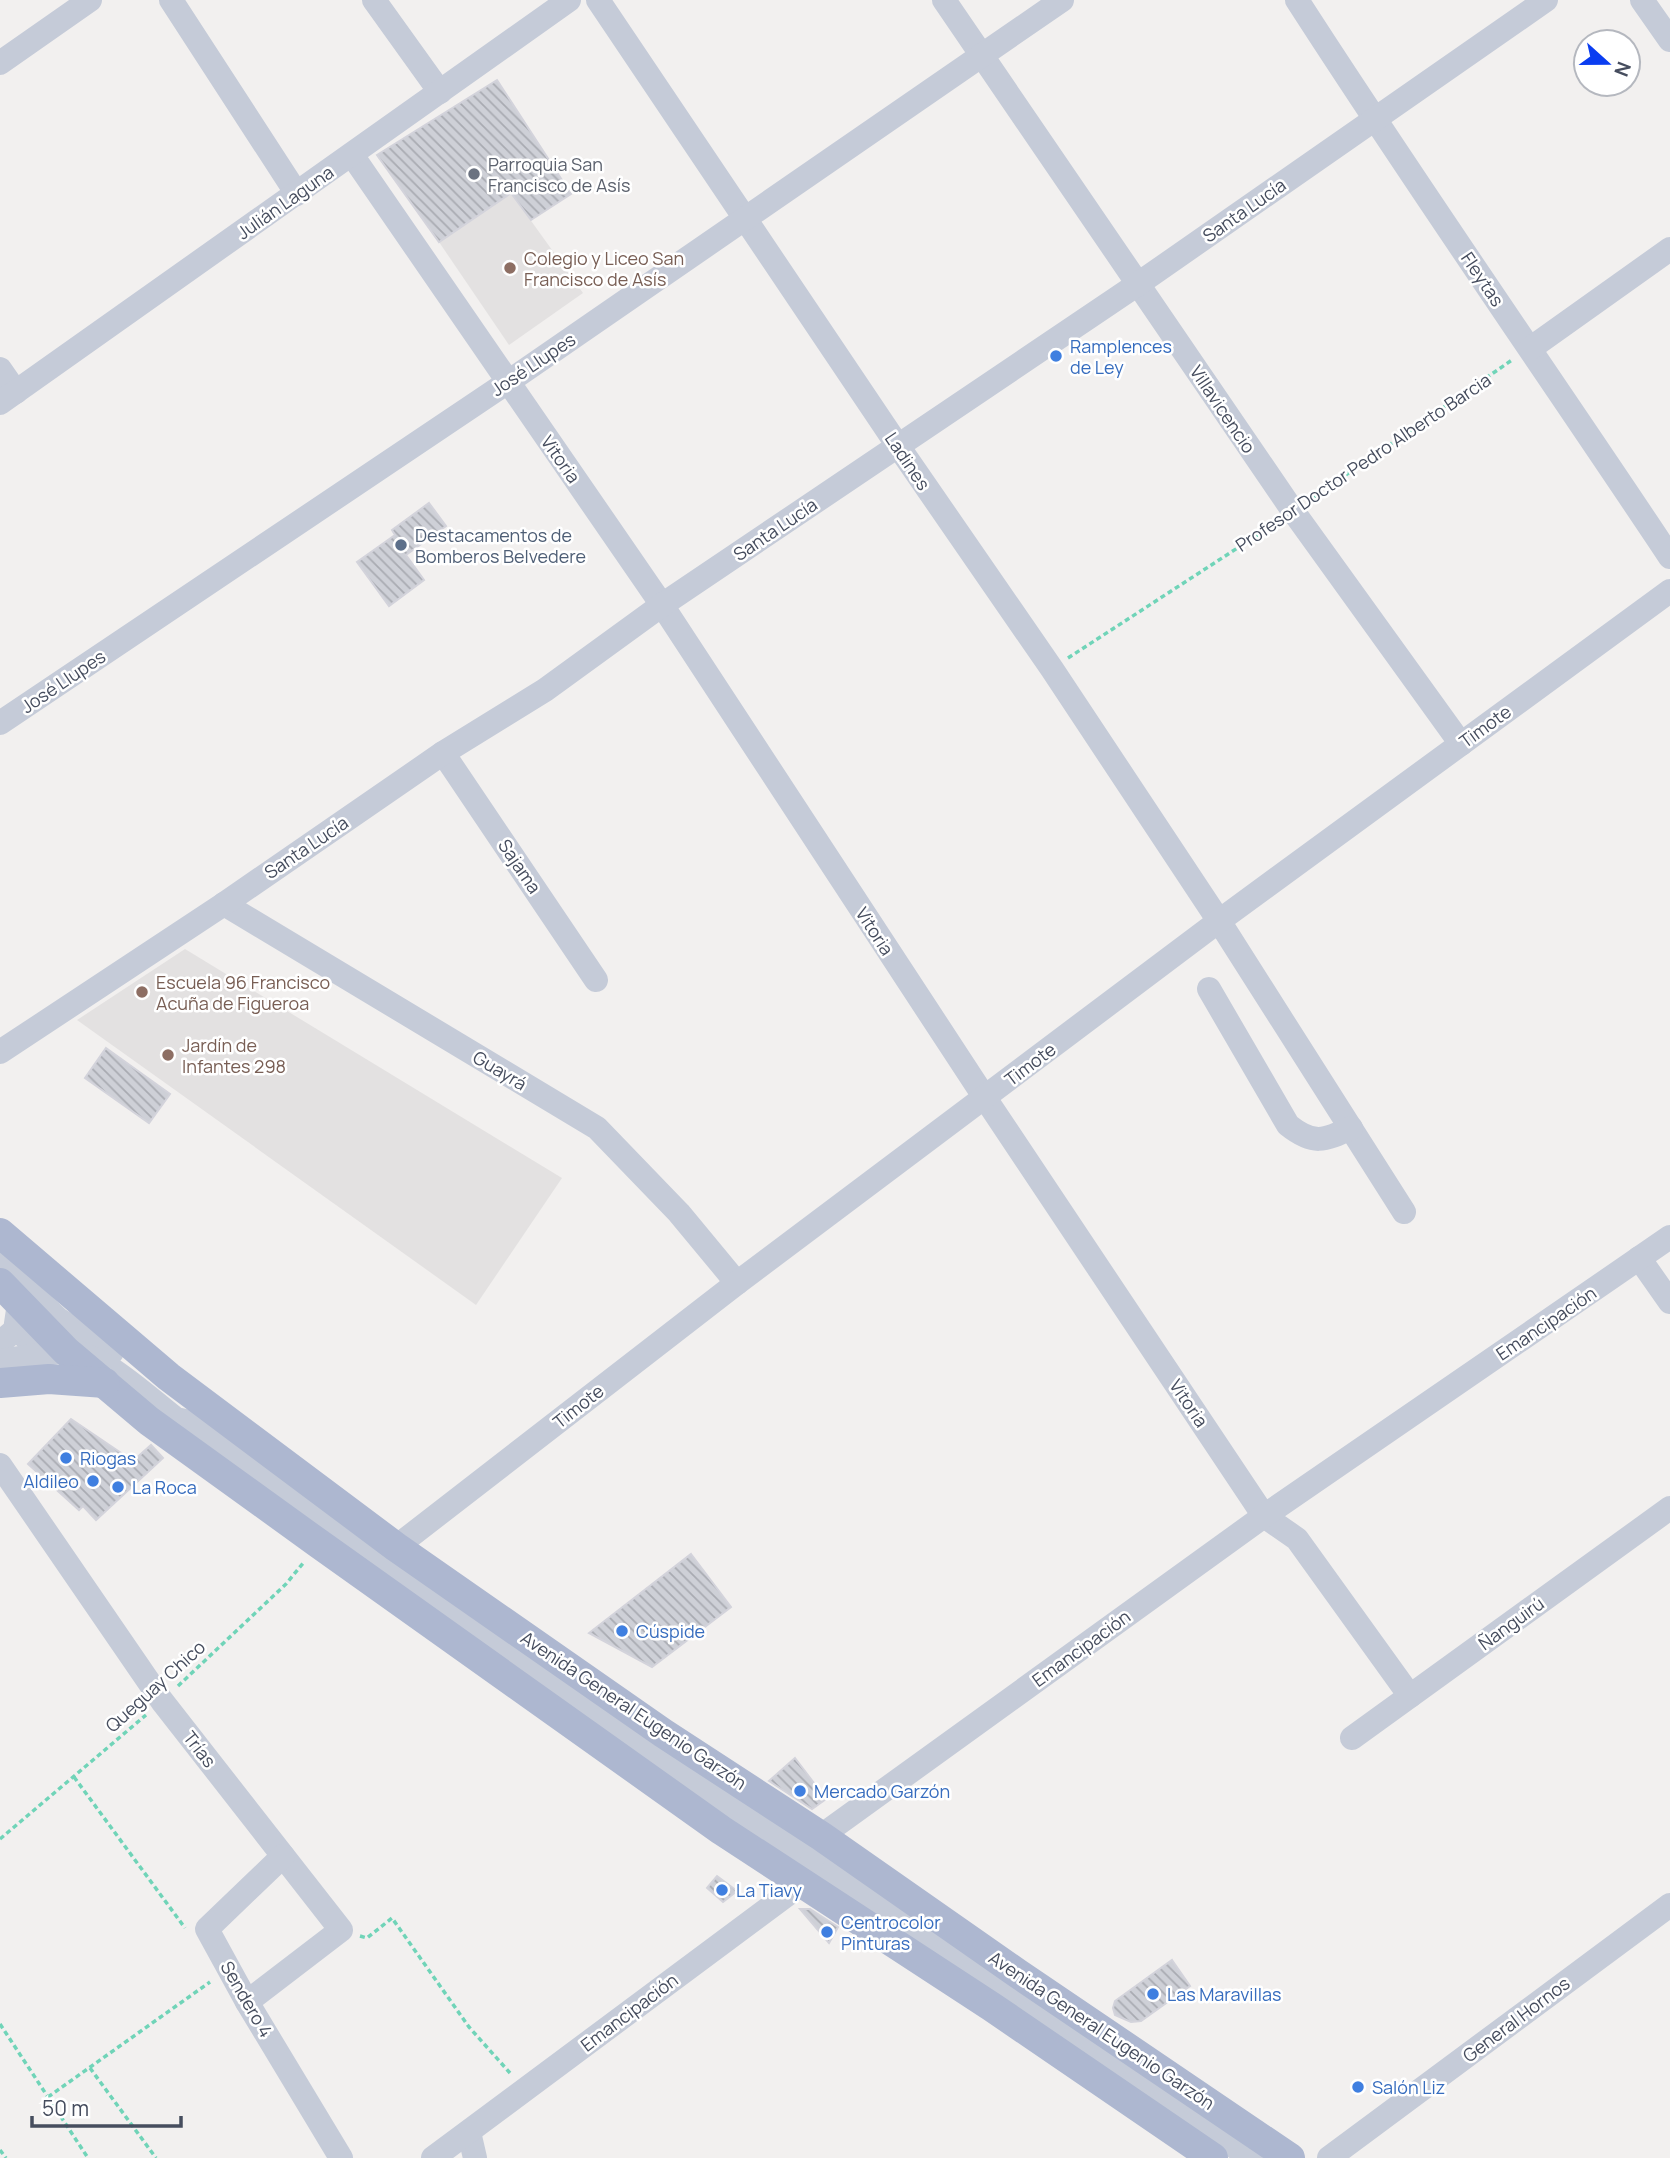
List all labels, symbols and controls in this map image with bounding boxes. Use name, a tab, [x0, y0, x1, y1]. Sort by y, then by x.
north arrow	[1572, 28, 1642, 98]
text: N	[1608, 58, 1637, 80]
place label: Parroquia San Francisco de Asís	[488, 152, 630, 197]
street label: Julián Laguna	[232, 160, 338, 244]
marker: Parroquia San Francisco de Asís	[466, 166, 482, 182]
street label: Santa Lucía	[1198, 173, 1290, 247]
place label: Colegio y Liceo San Francisco de Asís	[524, 246, 684, 291]
street label: Fleytas	[1456, 247, 1510, 311]
marker: Colegio y Liceo San Francisco de Asís	[502, 260, 518, 276]
street label: José Llupes	[486, 327, 580, 401]
place label: Ramplences de Ley	[1070, 334, 1172, 379]
marker: Ramplences de Ley	[1048, 348, 1064, 364]
street label: Villavicencio	[1185, 360, 1261, 458]
street label: Profesor Doctor Pedro Alberto Barcia	[1231, 367, 1495, 557]
street label: Ladines	[880, 427, 936, 495]
street label: Vitoria	[536, 430, 586, 488]
street label: Santa Lucía	[728, 492, 822, 566]
place label: Destacamentos de Bomberos Belvedere	[415, 523, 586, 568]
marker: Destacamentos de Bomberos Belvedere	[393, 537, 409, 553]
street label: José Llupes	[16, 644, 110, 718]
street label: Timote	[1454, 699, 1516, 753]
street label: Santa Lucía	[259, 810, 353, 884]
street label: Sajama	[493, 834, 547, 898]
street label: Vitoria	[851, 902, 899, 960]
place label: Escuela 96 Francisco Acuña de Figueroa	[156, 970, 330, 1015]
marker: Escuela 96 Francisco Acuña de Figueroa	[134, 984, 150, 1000]
place label: Jardín de Infantes 298	[182, 1033, 286, 1078]
street label: Timote	[1000, 1037, 1060, 1091]
street label: Guayrá	[469, 1045, 531, 1095]
marker: Jardín de Infantes 298	[160, 1047, 176, 1063]
street label: Emancipación	[1491, 1281, 1601, 1365]
street label: Vitoria	[1164, 1374, 1214, 1432]
street label: Timote	[548, 1379, 608, 1433]
place label: Riogas	[80, 1446, 136, 1470]
marker: Riogas	[58, 1450, 74, 1466]
place label: Aldileo	[23, 1469, 79, 1493]
marker: Aldileo	[85, 1473, 101, 1489]
place label: La Roca	[132, 1475, 197, 1499]
marker: La Roca	[110, 1479, 126, 1495]
street label: Ñanguirú	[1473, 1591, 1549, 1655]
street label: Emancipación	[1027, 1604, 1135, 1692]
place label: Cúspide	[636, 1619, 705, 1643]
marker: Cúspide	[614, 1623, 630, 1639]
street label: Avenida General Eugenio Garzón	[517, 1625, 751, 1795]
street label: Queguay Chico	[100, 1635, 210, 1737]
street label: Trías	[178, 1726, 222, 1772]
place label: Mercado Garzón	[814, 1779, 950, 1803]
marker: Mercado Garzón	[792, 1783, 808, 1799]
place label: La Tiavy	[736, 1878, 802, 1902]
marker: La Tiavy	[714, 1882, 730, 1898]
place label: Centrocolor Pinturas	[841, 1910, 941, 1955]
marker: Centrocolor Pinturas	[819, 1924, 835, 1940]
street label: Avenida General Eugenio Garzón	[985, 1945, 1219, 2115]
street label: Sendero 4	[216, 1956, 278, 2042]
street label: Emancipación	[575, 1968, 683, 2056]
street label: General Hornos	[1458, 1971, 1574, 2067]
place label: Las Maravillas	[1167, 1982, 1281, 2006]
marker: Las Maravillas	[1145, 1986, 1161, 2002]
place label: Salón Liz	[1372, 2075, 1445, 2099]
marker: Salón Liz	[1350, 2079, 1366, 2095]
scale bar	[32, 2084, 180, 2128]
text: 50 m	[42, 2094, 89, 2122]

